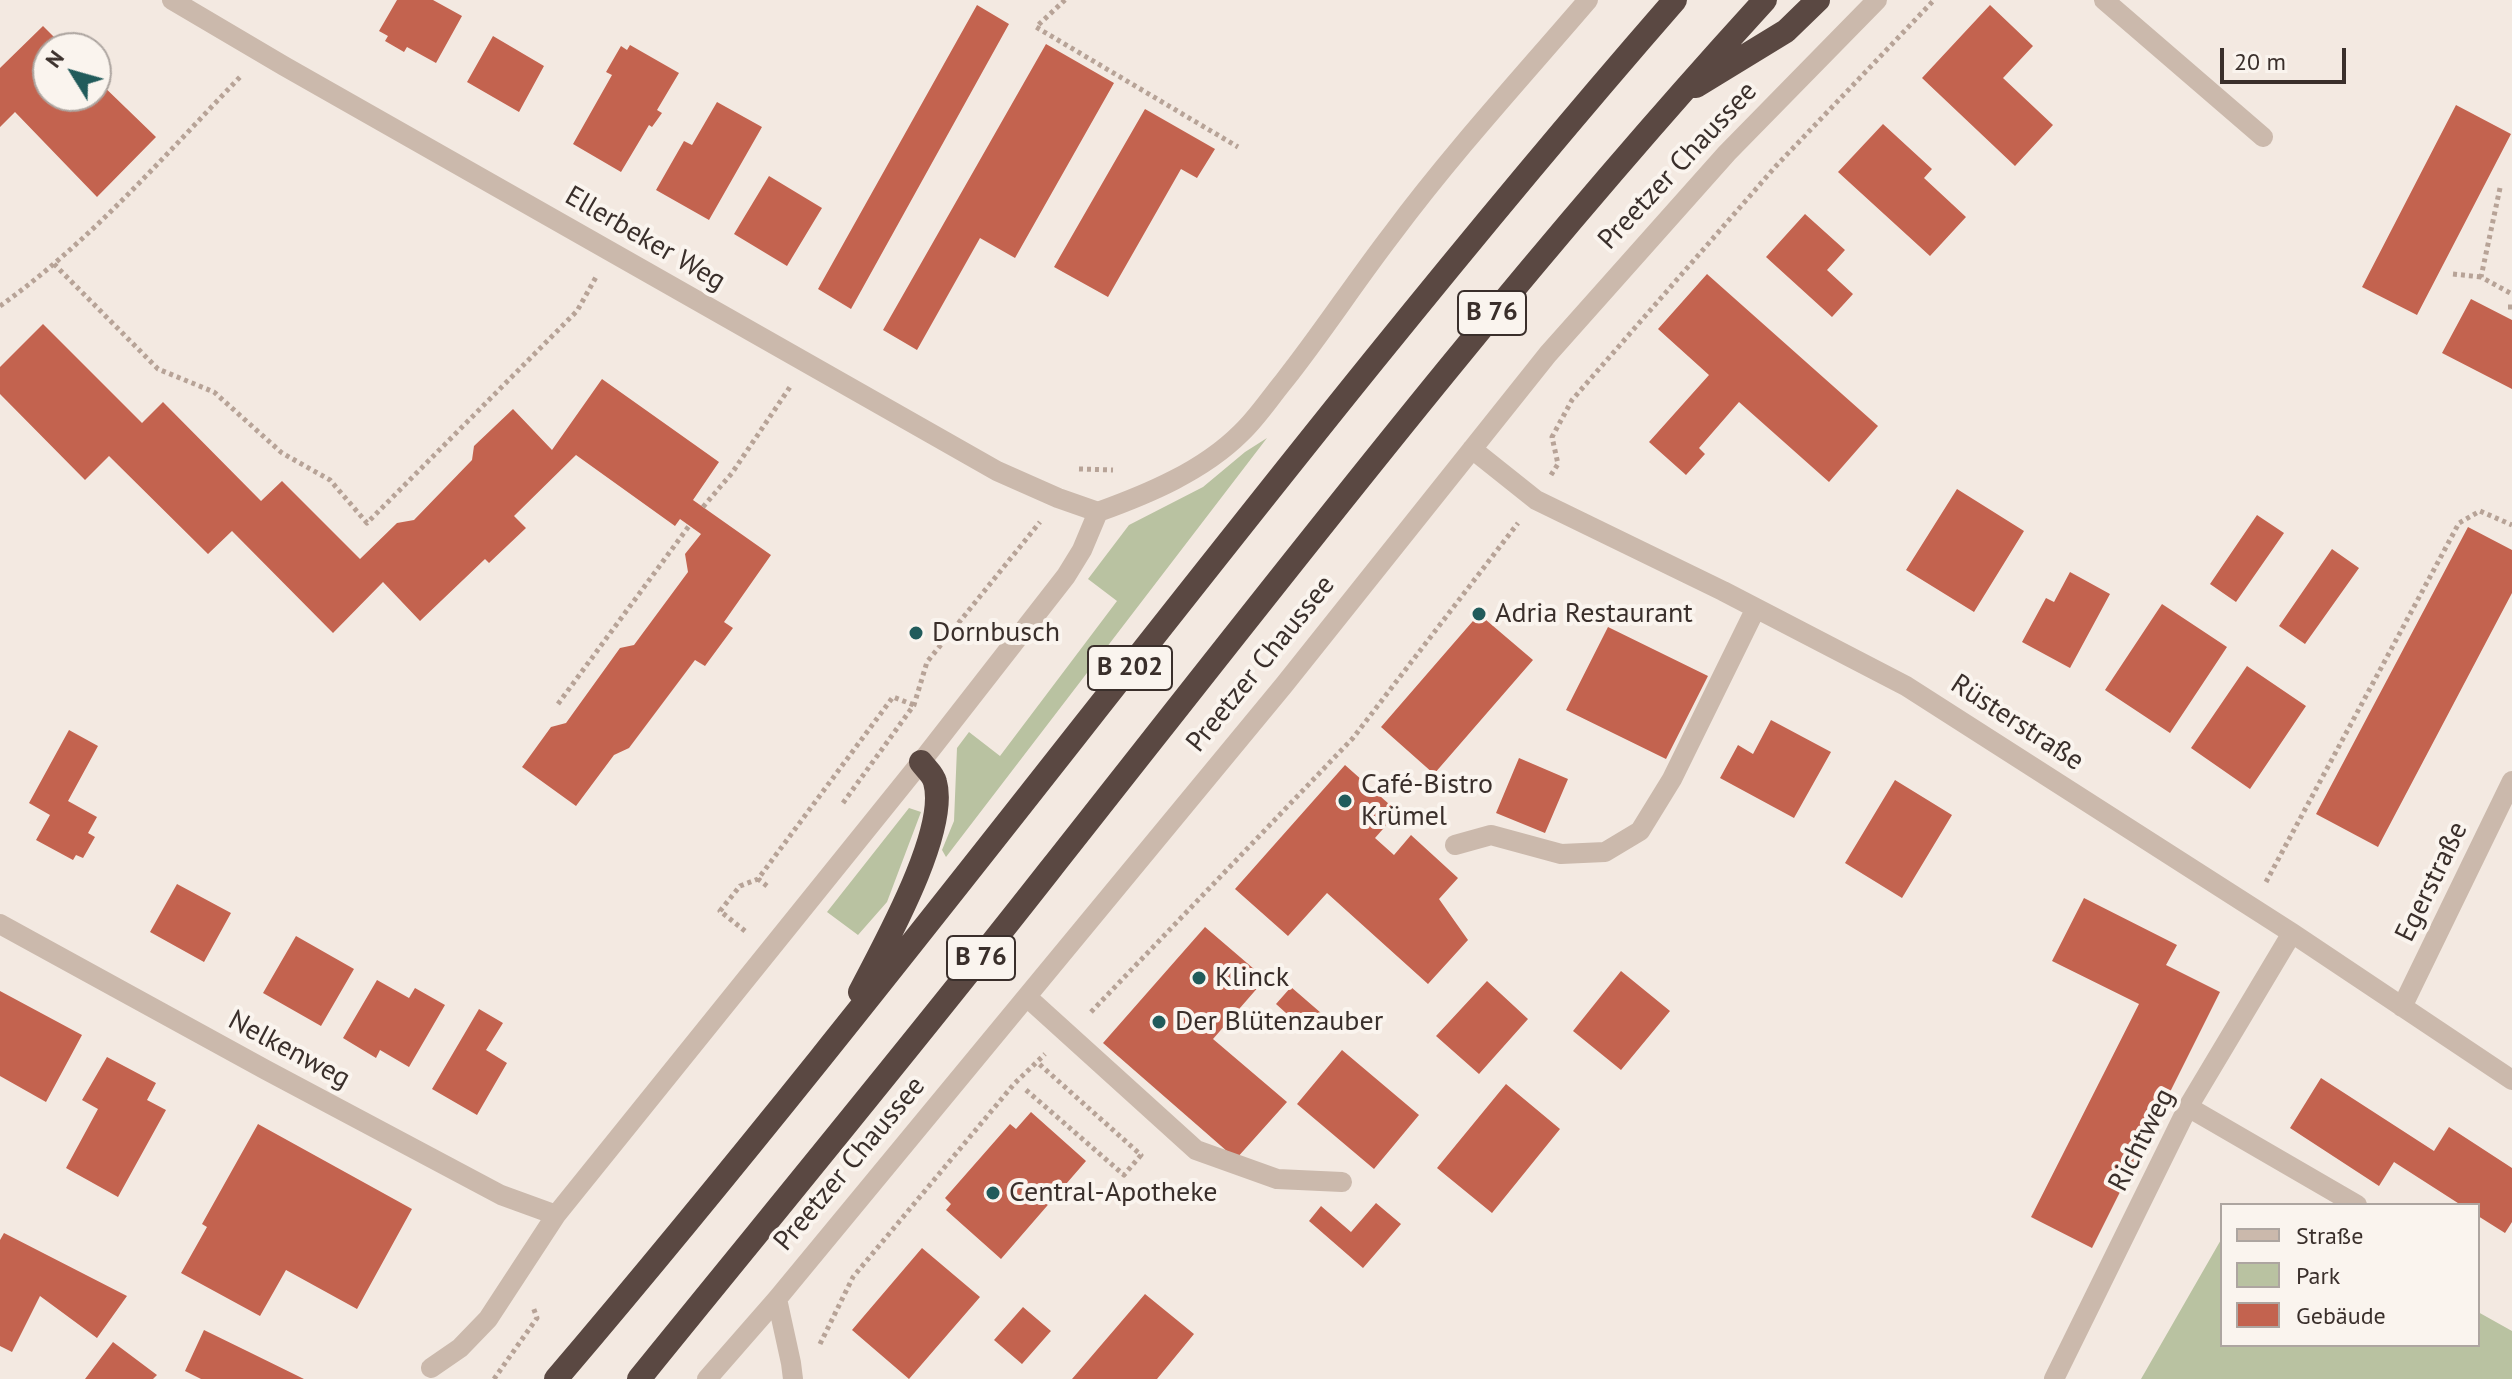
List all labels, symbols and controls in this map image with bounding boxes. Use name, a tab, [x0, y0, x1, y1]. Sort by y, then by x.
north arrow	[32, 32, 112, 112]
scale bar	[2224, 32, 2350, 82]
text: N	[39, 45, 70, 73]
text: 20 m	[2234, 46, 2286, 77]
street label: Preetzer Chaussee	[1592, 75, 1764, 257]
street label: Ellerbeker Weg	[559, 180, 731, 298]
road number: B 76	[1458, 291, 1526, 335]
street label: Preetzer Chaussee	[1180, 569, 1342, 759]
place label: Adria Restaurant	[1495, 597, 1693, 631]
marker: Adria Restaurant	[1470, 605, 1488, 623]
place label: Dornbusch	[932, 616, 1060, 650]
marker: Dornbusch	[907, 624, 925, 642]
road number: B 202	[1088, 646, 1172, 690]
street label: Rüsterstraße	[1944, 668, 2090, 778]
place label: Café-Bistro Krümel	[1361, 768, 1493, 834]
marker: Café-Bistro Krümel	[1336, 792, 1354, 810]
street label: Egerstraße	[2389, 817, 2475, 947]
road number: B 76	[947, 936, 1015, 980]
place label: Klinck	[1215, 961, 1289, 995]
marker: Klinck	[1190, 969, 1208, 987]
street label: Nelkenweg	[222, 1004, 356, 1096]
place label: Der Blütenzauber	[1175, 1005, 1383, 1039]
marker: Der Blütenzauber	[1150, 1013, 1168, 1031]
street label: Preetzer Chaussee	[767, 1070, 933, 1258]
street label: Richtweg	[2102, 1083, 2182, 1197]
place label: Central-Apotheke	[1009, 1176, 1218, 1210]
marker: Central-Apotheke	[984, 1184, 1002, 1202]
legend	[2220, 1203, 2480, 1347]
text: Straße	[2296, 1220, 2363, 1251]
text: Park	[2296, 1260, 2340, 1291]
text: Gebäude	[2296, 1300, 2386, 1331]

